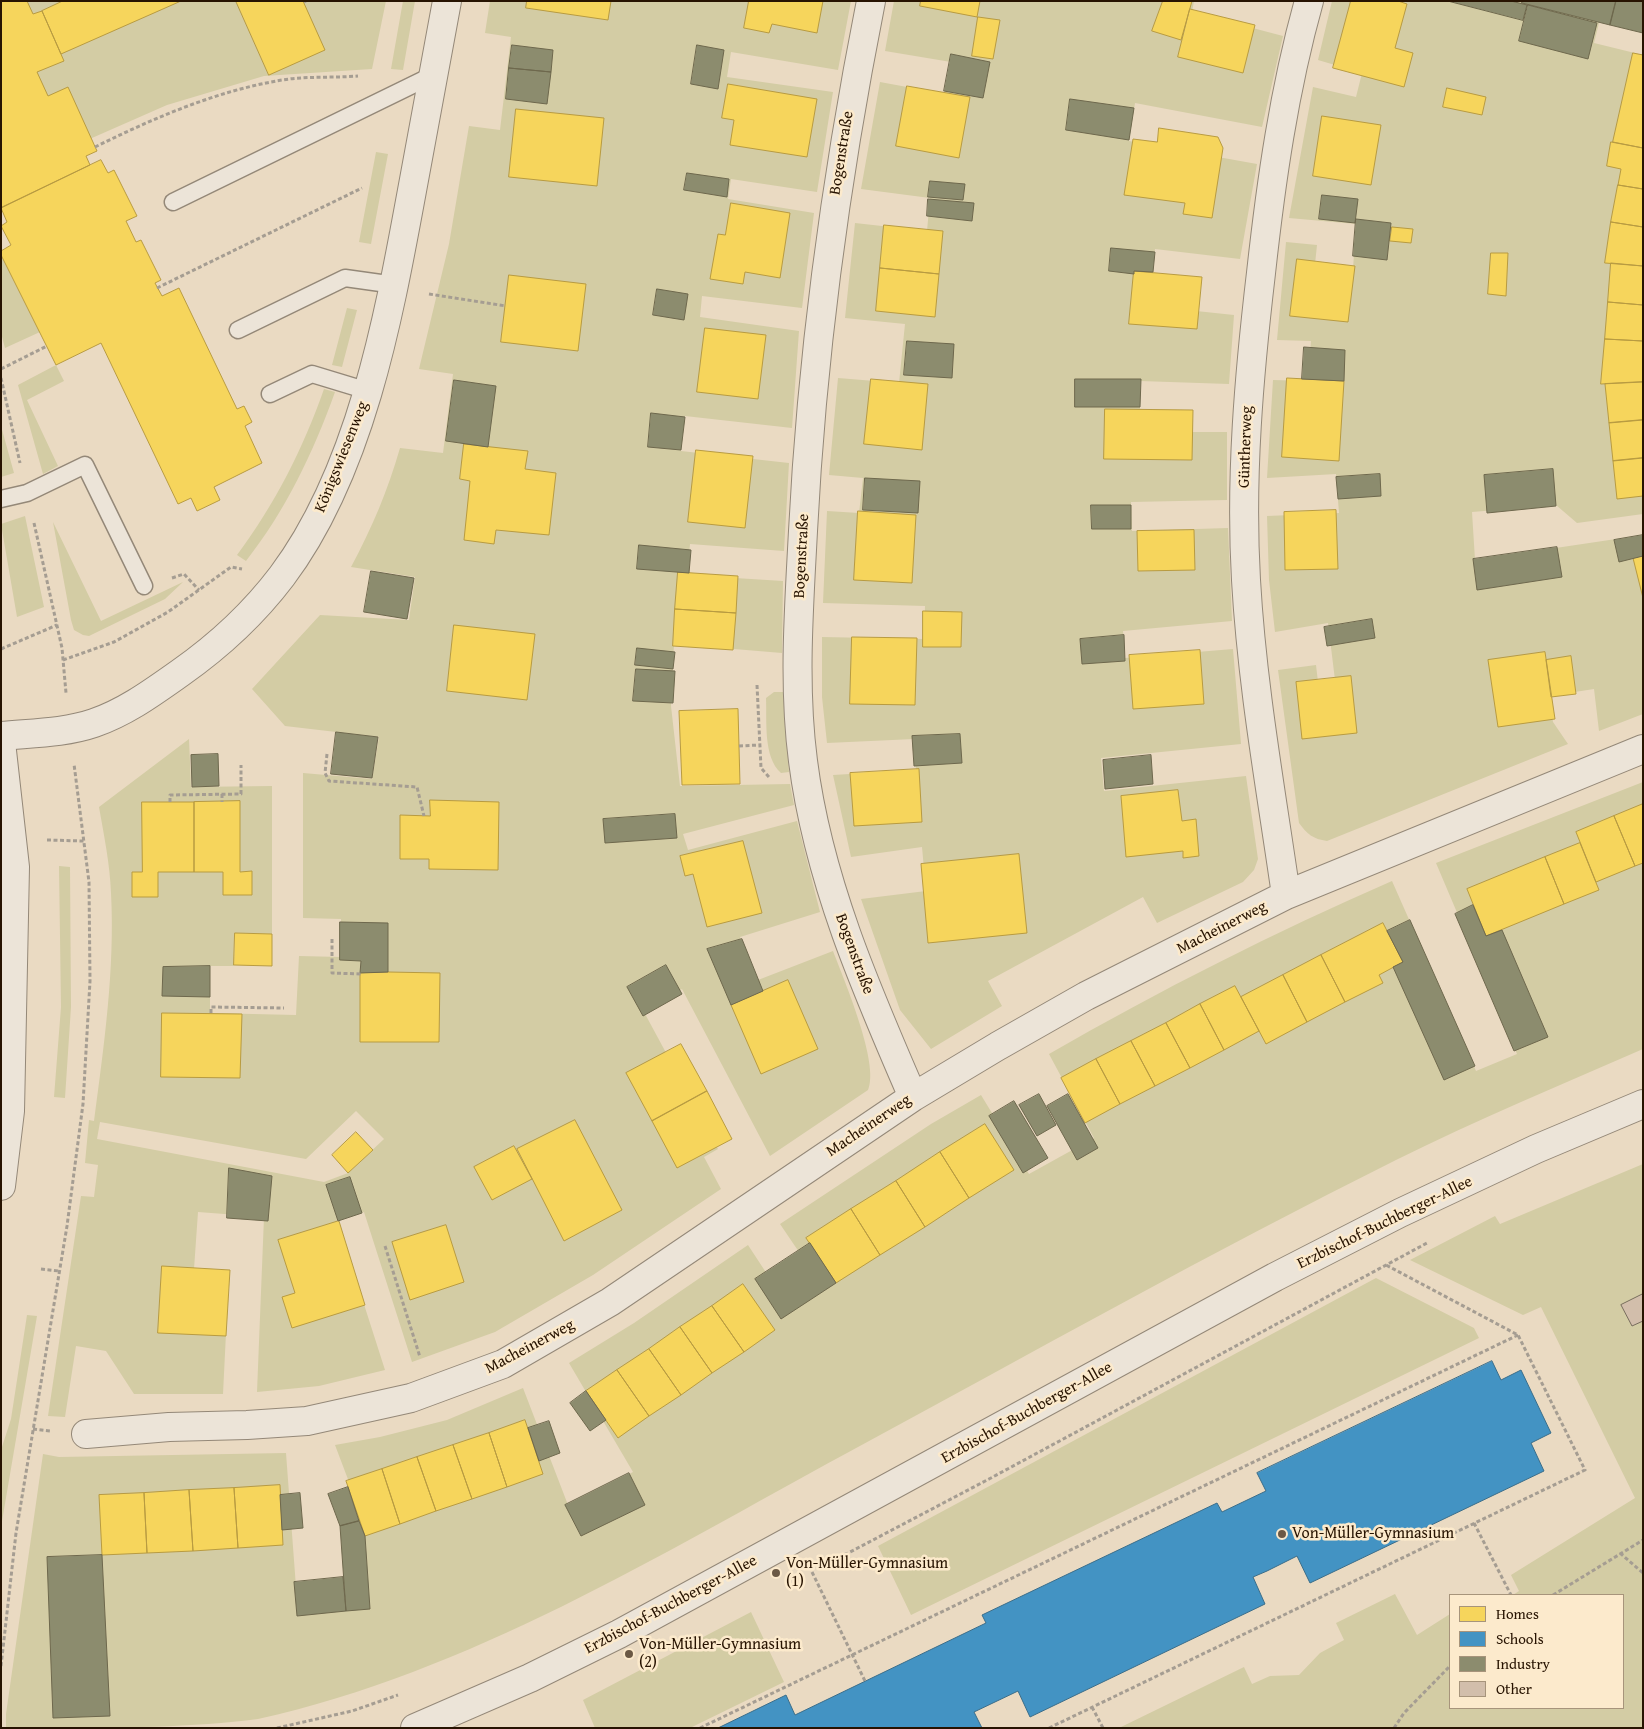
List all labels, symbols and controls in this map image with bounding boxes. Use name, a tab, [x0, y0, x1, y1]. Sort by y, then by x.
street label: Bogenstraße	[826, 110, 858, 196]
street label: Königswiesenweg	[311, 399, 373, 515]
street label: Güntherweg	[1235, 406, 1257, 488]
street label: Bogenstraße	[790, 513, 814, 599]
street label: Macheinerweg	[1174, 897, 1270, 959]
street label: Bogenstraße	[831, 911, 877, 997]
street label: Macheinerweg	[823, 1091, 915, 1161]
street label: Erzbischof-Buchberger-Allee	[1294, 1172, 1476, 1274]
street label: Macheinerweg	[482, 1315, 578, 1379]
street label: Erzbischof-Buchberger-Allee	[938, 1358, 1116, 1468]
place label: Von-Müller-Gymnasium	[1292, 1524, 1454, 1544]
marker: Von-Müller-Gymnasium	[1276, 1528, 1288, 1540]
street label: Erzbischof-Buchberger-Allee	[581, 1551, 761, 1659]
place label: Von-Müller-Gymnasium (1)	[786, 1554, 948, 1592]
marker: Von-Müller-Gymnasium (1)	[770, 1567, 782, 1579]
legend	[1449, 1594, 1624, 1709]
text: Homes	[1496, 1603, 1539, 1624]
text: Schools	[1496, 1628, 1544, 1649]
place label: Von-Müller-Gymnasium (2)	[639, 1635, 801, 1673]
marker: Von-Müller-Gymnasium (2)	[623, 1648, 635, 1660]
text: Industry	[1496, 1653, 1550, 1674]
text: Other	[1496, 1678, 1532, 1699]

